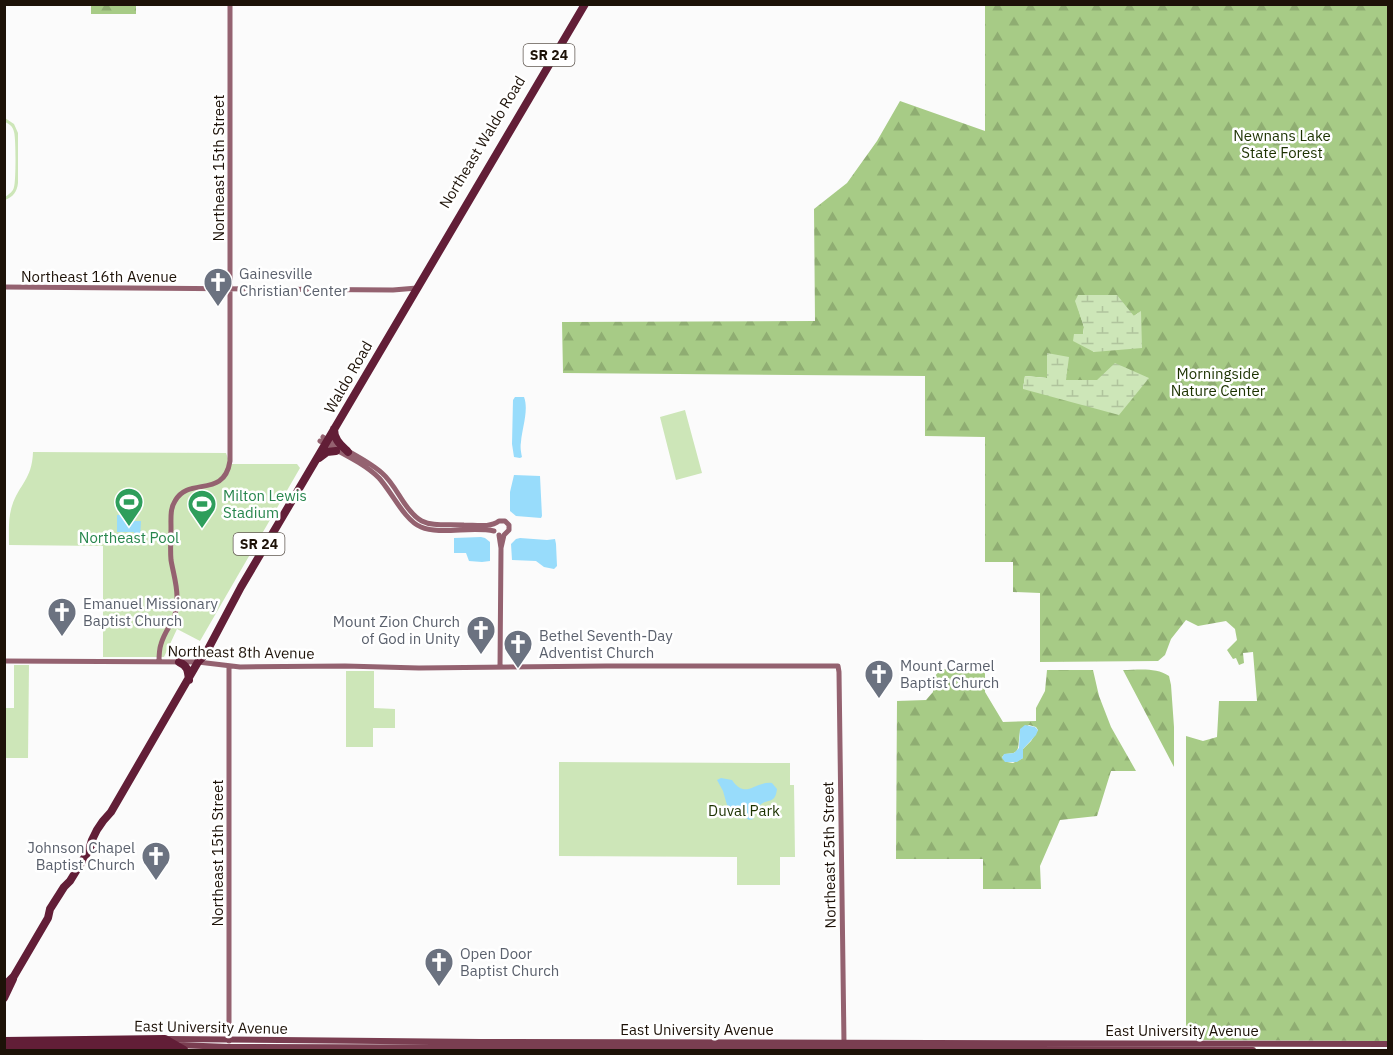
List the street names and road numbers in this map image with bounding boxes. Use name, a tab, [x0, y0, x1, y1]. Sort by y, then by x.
road number: SR 24	[524, 44, 574, 66]
street label: Northeast Waldo Road	[435, 72, 529, 212]
street label: Northeast 15th Street	[209, 94, 228, 242]
street label: Northeast 16th Avenue	[21, 267, 177, 286]
street label: Waldo Road	[320, 337, 376, 417]
road number: SR 24	[234, 533, 284, 555]
street label: Northeast 8th Avenue	[167, 641, 315, 663]
street label: Northeast 15th Street	[208, 779, 227, 927]
street label: Northeast 25th Street	[818, 781, 840, 929]
street label: East University Avenue	[134, 1016, 288, 1038]
street label: East University Avenue	[620, 1020, 774, 1039]
street label: East University Avenue	[1105, 1021, 1259, 1040]

